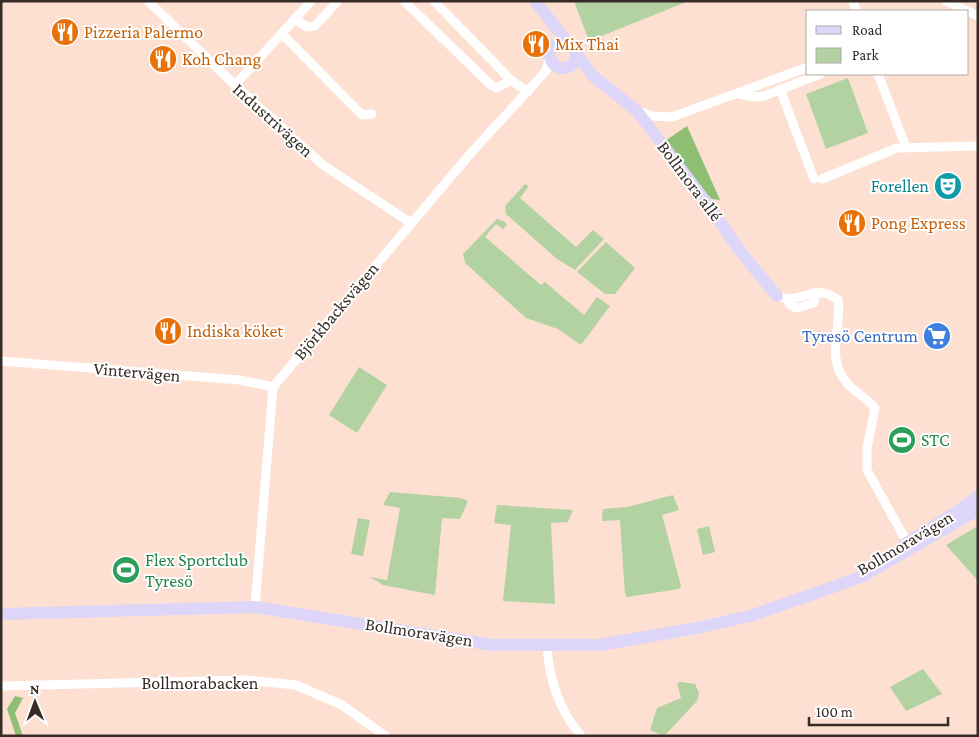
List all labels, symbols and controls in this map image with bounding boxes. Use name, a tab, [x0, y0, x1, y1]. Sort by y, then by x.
legend	[806, 10, 969, 75]
restaurant icon: Pizzeria Palermo	[50, 17, 80, 47]
place label: Pizzeria Palermo	[84, 22, 203, 42]
text: Road	[852, 22, 883, 38]
restaurant icon: Mix Thai	[521, 29, 551, 59]
place label: Mix Thai	[555, 34, 619, 54]
restaurant icon: Koh Chang	[148, 44, 178, 74]
text: Park	[852, 47, 879, 63]
place label: Koh Chang	[182, 49, 261, 69]
street label: Industrivägen	[229, 79, 317, 161]
street label: Bollmora allé	[653, 137, 727, 225]
theatre icon: Forellen	[933, 171, 963, 201]
place label: Forellen	[871, 176, 929, 196]
restaurant icon: Pong Express	[837, 208, 867, 238]
place label: Pong Express	[871, 213, 966, 233]
street label: Björkbacksvägen	[289, 258, 384, 364]
restaurant icon: Indiska köket	[153, 316, 183, 346]
place label: Indiska köket	[187, 321, 284, 341]
supermarket icon: Tyresö Centrum	[922, 321, 952, 351]
place label: Tyresö Centrum	[802, 326, 919, 346]
street label: Vintervägen	[93, 358, 182, 386]
sports icon: STC	[887, 425, 917, 455]
place label: STC	[921, 430, 950, 450]
street label: Bollmoravägen	[853, 506, 957, 580]
place label: Flex Sportclub Tyresö	[145, 550, 248, 591]
sports icon: Flex Sportclub Tyresö	[111, 555, 141, 585]
street label: Bollmoravägen	[364, 614, 475, 650]
street label: Bollmorabacken	[141, 673, 259, 693]
north arrow	[10, 677, 60, 727]
text: N	[30, 681, 40, 697]
scale bar	[809, 694, 948, 726]
text: 100 m	[816, 704, 853, 720]

